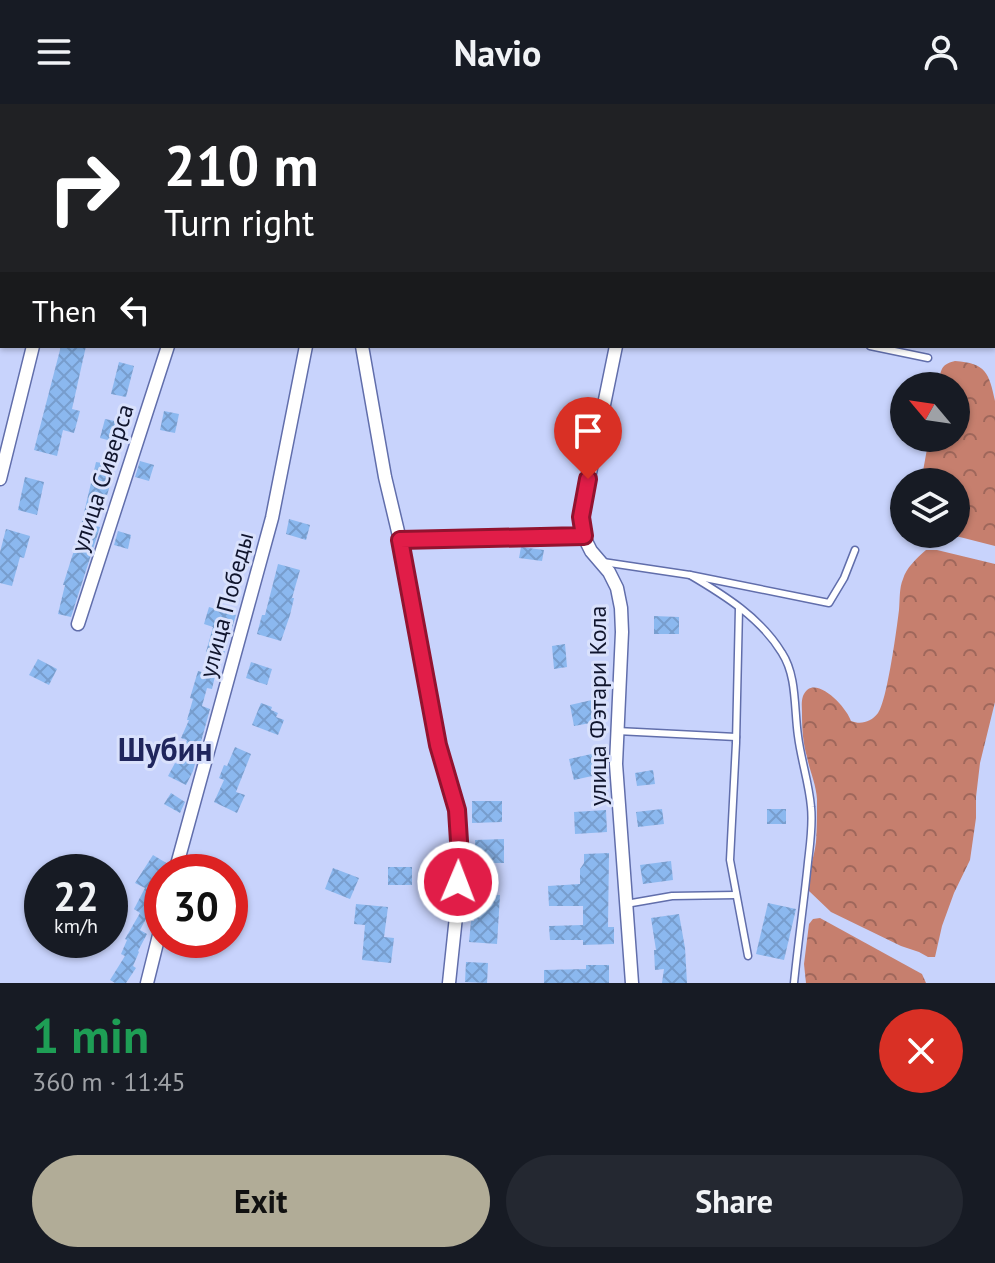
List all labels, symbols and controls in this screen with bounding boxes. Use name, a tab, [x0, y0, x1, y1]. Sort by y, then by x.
text: Navio	[454, 29, 541, 76]
icon: menu	[32, 30, 76, 74]
icon: person	[919, 30, 963, 74]
text: 210 m	[164, 129, 319, 201]
icon: right	[32, 136, 136, 240]
text: Turn right	[164, 199, 314, 246]
icon: left	[113, 288, 157, 332]
text: Then	[32, 291, 97, 330]
north arrow	[890, 372, 970, 452]
map controls	[890, 372, 970, 548]
pin	[554, 397, 622, 479]
street label: улица Сиверса	[63, 400, 141, 556]
icon: arrive	[566, 409, 610, 453]
button: layers	[890, 468, 970, 548]
street label: улица Победы	[192, 529, 260, 681]
street label: улица Фэтари Кола	[582, 606, 613, 806]
district label: Шубин	[118, 728, 212, 770]
position arrow	[416, 840, 500, 924]
speed limit sign: 30	[144, 854, 248, 958]
text: 22	[53, 870, 99, 922]
text: km/h	[54, 913, 98, 939]
text: 1 min	[32, 1004, 149, 1066]
button: close	[879, 1009, 963, 1093]
text: 360 m · 11:45	[32, 1065, 186, 1098]
button: Exit	[32, 1155, 490, 1247]
button: Share	[506, 1155, 963, 1247]

